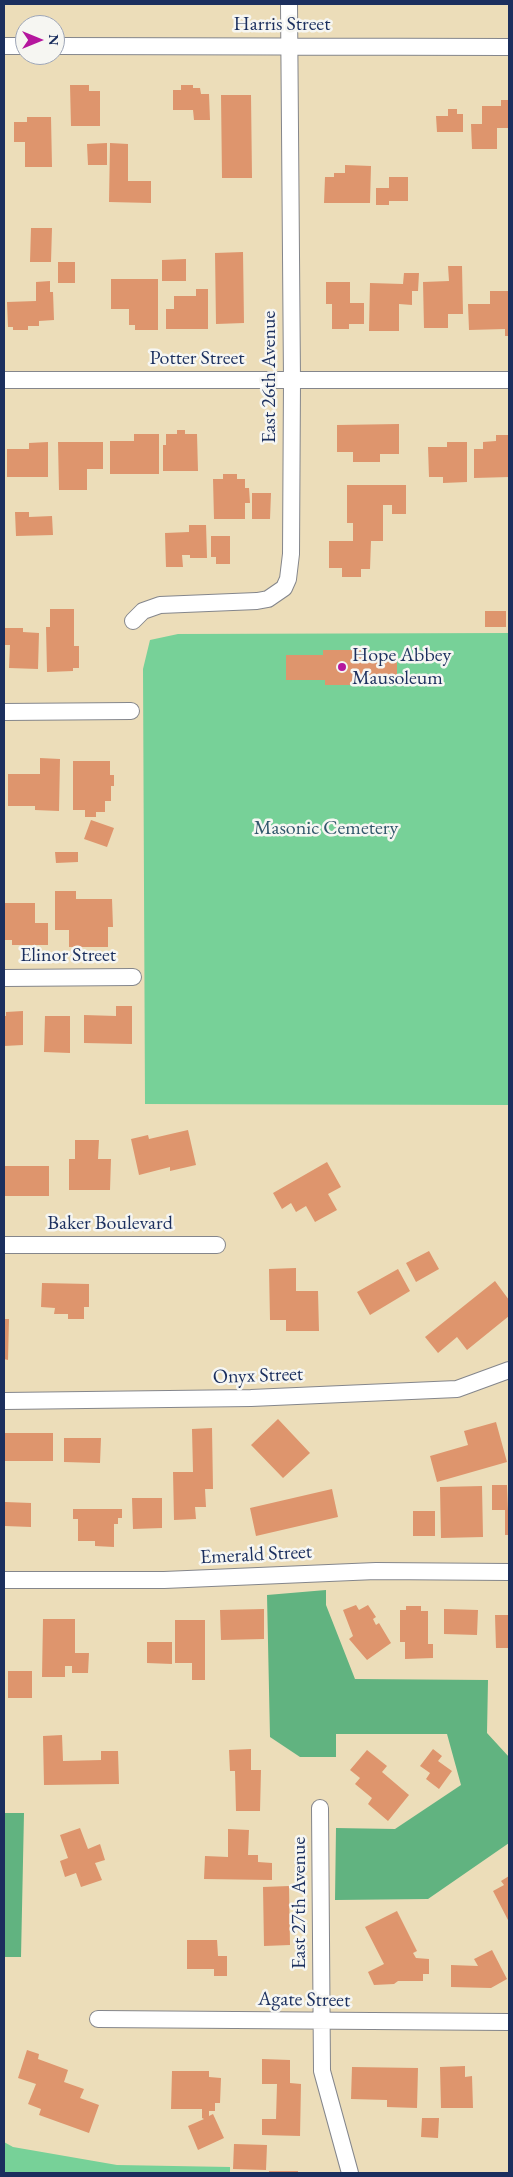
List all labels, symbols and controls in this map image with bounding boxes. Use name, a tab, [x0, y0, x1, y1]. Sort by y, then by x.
street label: Harris Street	[234, 13, 330, 37]
north arrow	[15, 15, 65, 65]
text: N	[45, 34, 63, 46]
street label: East 26th Avenue	[258, 311, 282, 443]
street label: Potter Street	[150, 347, 244, 371]
place label: Hope Abbey Mausoleum	[352, 644, 451, 691]
marker: Hope Abbey Mausoleum	[336, 661, 348, 673]
park label: Masonic Cemetery	[254, 817, 398, 841]
street label: Elinor Street	[20, 944, 116, 968]
street label: Baker Boulevard	[47, 1212, 173, 1236]
street label: Onyx Street	[212, 1362, 304, 1390]
street label: Emerald Street	[199, 1540, 313, 1570]
street label: East 27th Avenue	[288, 1837, 312, 1969]
street label: Agate Street	[258, 1987, 350, 2013]

